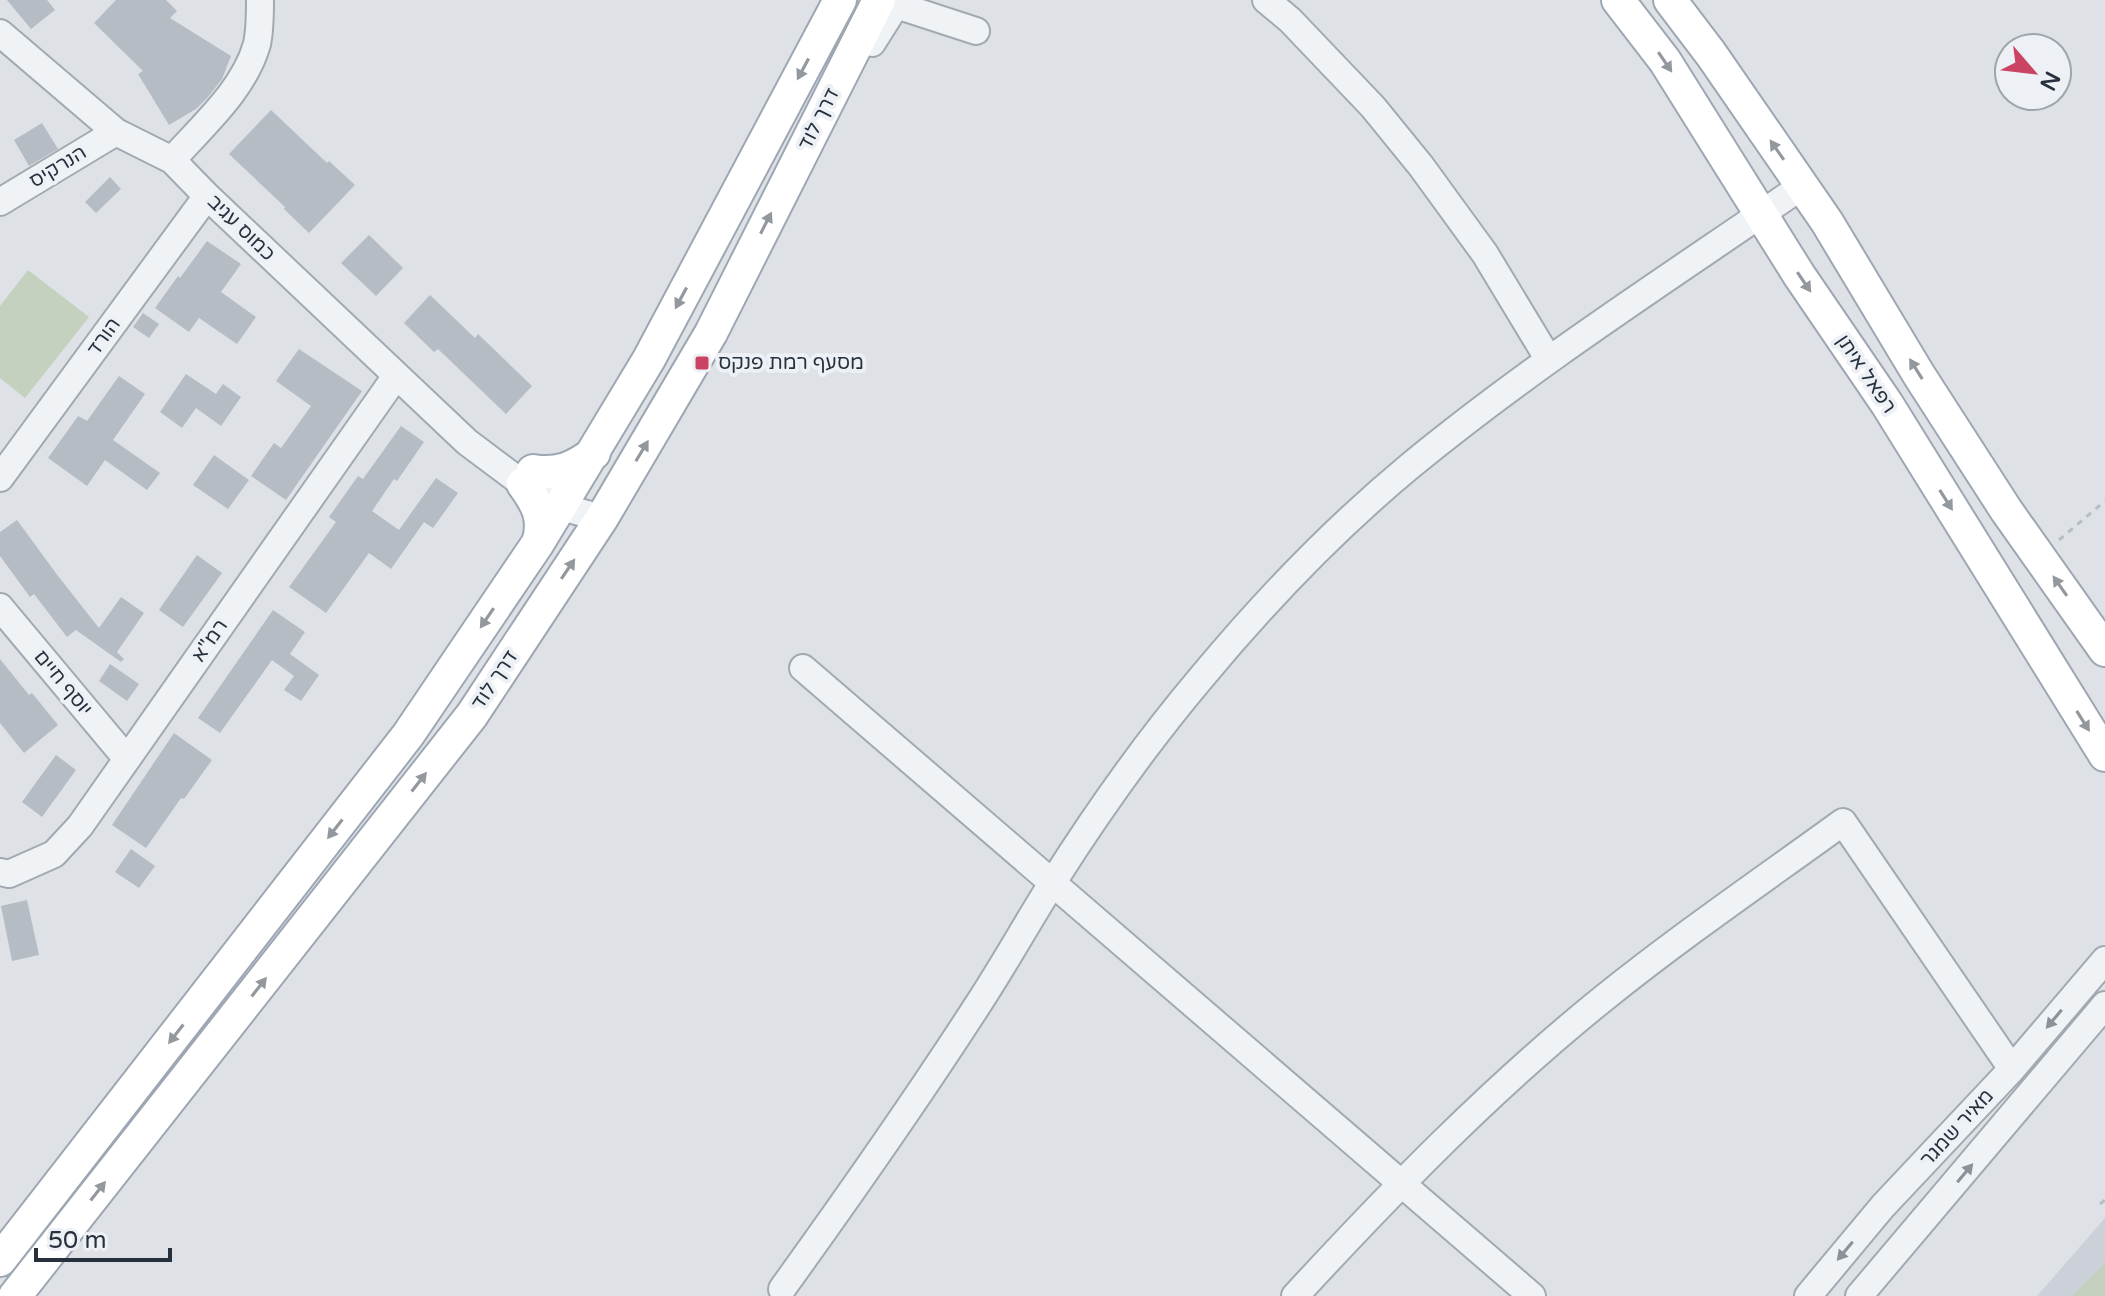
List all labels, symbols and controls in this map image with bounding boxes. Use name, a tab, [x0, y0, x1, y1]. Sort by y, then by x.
north arrow	[1993, 32, 2073, 112]
one-way arrow	[1657, 52, 1672, 73]
one-way arrow	[797, 58, 811, 80]
text: N	[2034, 67, 2065, 95]
street label: דרך לוד	[793, 84, 845, 154]
one-way arrow	[1770, 139, 1785, 160]
street label: הנרקיס	[25, 141, 91, 193]
street label: כמוס עגיב	[202, 190, 280, 266]
one-way arrow	[760, 212, 773, 235]
one-way arrow	[1796, 272, 1811, 293]
one-way arrow	[674, 287, 688, 310]
street label: הורד	[82, 313, 126, 361]
street label: רפאל איתן	[1831, 330, 1901, 418]
place label: מסעף רמת פנקס	[718, 351, 864, 375]
marker: מסעף רמת פנקס	[693, 354, 711, 372]
one-way arrow	[1909, 359, 1924, 380]
one-way arrow	[635, 440, 649, 462]
one-way arrow	[1939, 489, 1953, 511]
one-way arrow	[561, 559, 576, 580]
one-way arrow	[2053, 576, 2068, 597]
one-way arrow	[480, 608, 495, 629]
street label: רמ"א	[187, 615, 233, 667]
street label: יוסף חיים	[29, 645, 97, 721]
street label: דרך לוד	[466, 646, 524, 714]
one-way arrow	[2076, 710, 2091, 731]
one-way arrow	[411, 772, 427, 792]
one-way arrow	[328, 819, 344, 839]
one-way arrow	[250, 977, 267, 997]
one-way arrow	[2046, 1009, 2064, 1029]
one-way arrow	[168, 1024, 184, 1044]
street label: מאיר שמגר	[1915, 1084, 1999, 1172]
one-way arrow	[1956, 1163, 1973, 1183]
one-way arrow	[89, 1181, 106, 1201]
scale bar	[36, 1212, 170, 1262]
text: 50 m	[48, 1226, 106, 1255]
one-way arrow	[1837, 1241, 1854, 1261]

